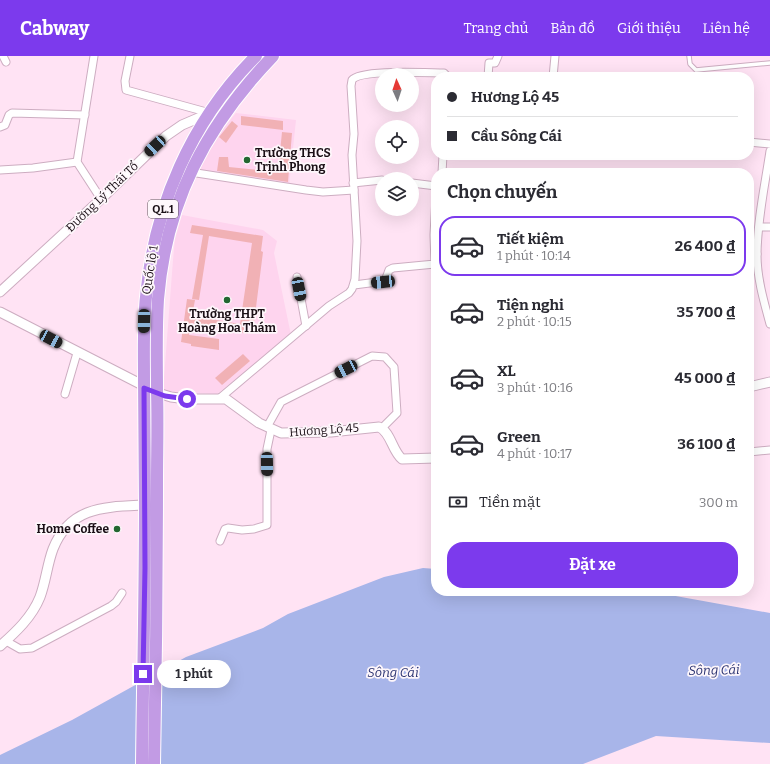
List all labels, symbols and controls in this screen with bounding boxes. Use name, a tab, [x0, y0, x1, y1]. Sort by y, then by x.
text: Cabway	[20, 17, 89, 40]
text: Trang chủ	[463, 20, 528, 37]
text: Bản đồ	[550, 20, 595, 37]
text: Giới thiệu	[617, 20, 681, 37]
text: Liên hệ	[703, 20, 750, 37]
north arrow	[375, 68, 419, 112]
map controls	[375, 68, 419, 216]
text: Hương Lộ 45	[471, 88, 559, 106]
button: locate	[375, 120, 419, 164]
text: Cầu Sông Cái	[471, 127, 562, 145]
car	[142, 133, 168, 159]
place label: Trường THCS Trịnh Phong	[255, 146, 331, 174]
marker: Trường THCS Trịnh Phong	[242, 155, 252, 165]
street label: Đường Lý Thái Tổ	[62, 158, 141, 235]
button: layers	[375, 172, 419, 216]
text: Chọn chuyến	[447, 181, 557, 203]
road number: QL.1	[148, 200, 178, 218]
icon: car	[449, 228, 485, 264]
text: Tiết kiệm	[497, 230, 564, 248]
text: 26 400 ₫	[675, 237, 736, 255]
street label: Quốc lộ 1	[138, 244, 161, 296]
text: 1 phút · 10:14	[497, 248, 571, 263]
car	[370, 275, 396, 289]
car	[291, 276, 307, 302]
icon: car	[449, 294, 485, 330]
marker: Trường THPT Hoàng Hoa Thám	[222, 295, 232, 305]
text: Tiện nghi	[497, 296, 564, 314]
text: 35 700 ₫	[677, 303, 736, 321]
place label: Trường THPT Hoàng Hoa Thám	[178, 307, 277, 335]
car	[138, 309, 150, 333]
text: 2 phút · 10:15	[497, 314, 572, 329]
car	[38, 328, 64, 350]
car	[333, 358, 359, 380]
icon: car	[449, 360, 485, 396]
text: XL	[497, 362, 516, 380]
text: 45 000 ₫	[674, 369, 736, 387]
text: 3 phút · 10:16	[497, 380, 573, 395]
route start	[178, 390, 196, 408]
street label: Hương Lộ 45	[289, 421, 359, 439]
icon: car	[449, 426, 485, 462]
text: Green	[497, 428, 541, 446]
text: 36 100 ₫	[677, 435, 736, 453]
text: 4 phút · 10:17	[497, 446, 572, 461]
car	[261, 452, 273, 476]
icon: cash	[447, 491, 469, 513]
text: Tiền mặt	[479, 493, 541, 511]
text: 300 m	[699, 495, 738, 510]
place label: Home Coffee	[37, 522, 109, 536]
marker: Home Coffee	[112, 524, 122, 534]
button: Đặt xe	[447, 542, 738, 588]
callout: 1 phút	[157, 660, 231, 688]
water label: Sông Cái	[688, 662, 740, 678]
route end	[134, 665, 152, 683]
water label: Sông Cái	[367, 665, 419, 680]
text: 1 phút	[175, 666, 213, 681]

